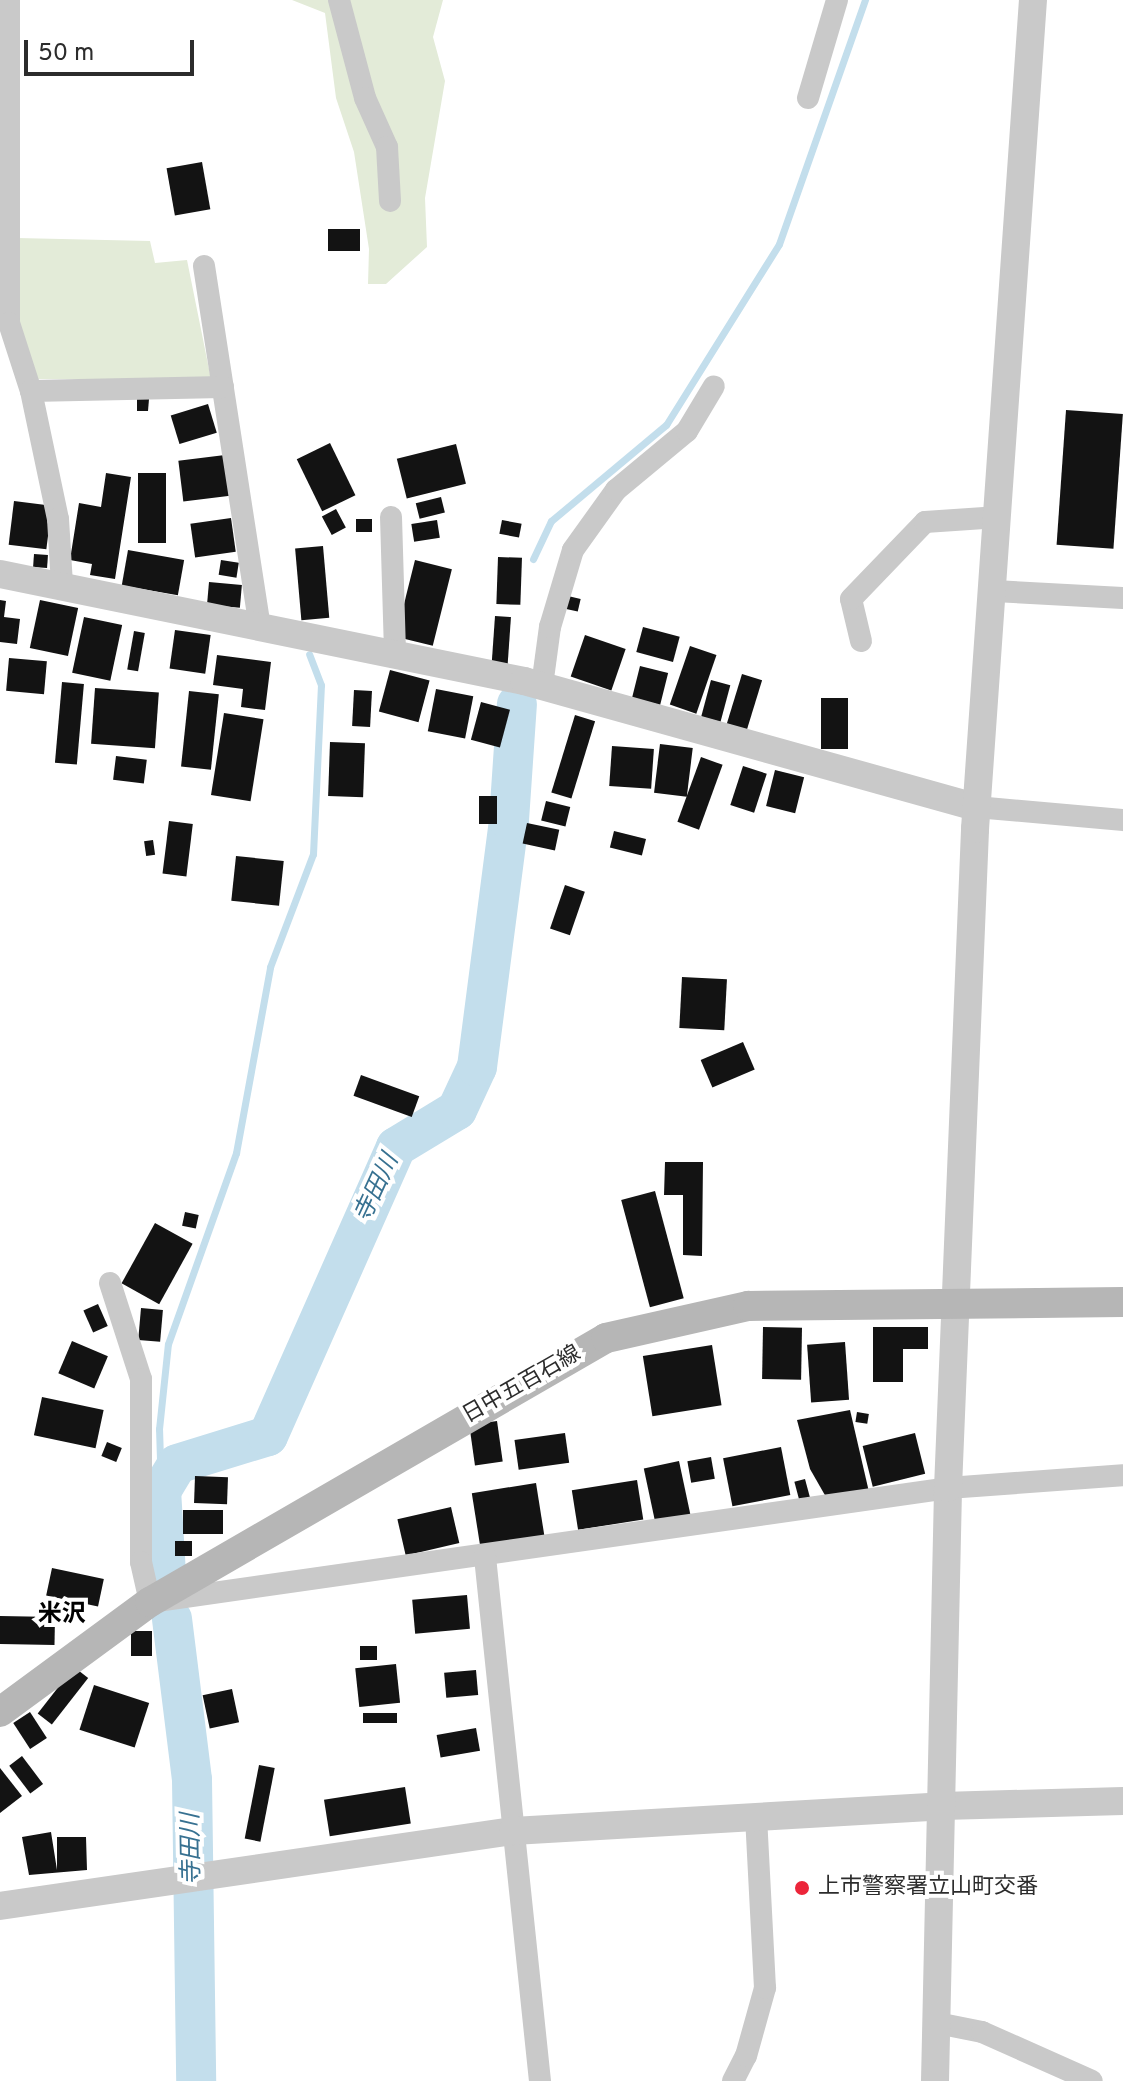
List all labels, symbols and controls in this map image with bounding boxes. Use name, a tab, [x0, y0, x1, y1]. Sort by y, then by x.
scale bar	[28, 24, 198, 74]
text: 50 m	[38, 39, 94, 69]
water label: 寺田川	[350, 1150, 406, 1228]
street label: 日中五百石線	[458, 1341, 586, 1429]
district label: 米沢	[38, 1602, 86, 1630]
water label: 寺田川	[178, 1813, 208, 1885]
place label: 上市警察署立山町交番	[818, 1875, 1038, 1901]
marker: 上市警察署立山町交番	[793, 1879, 811, 1897]

